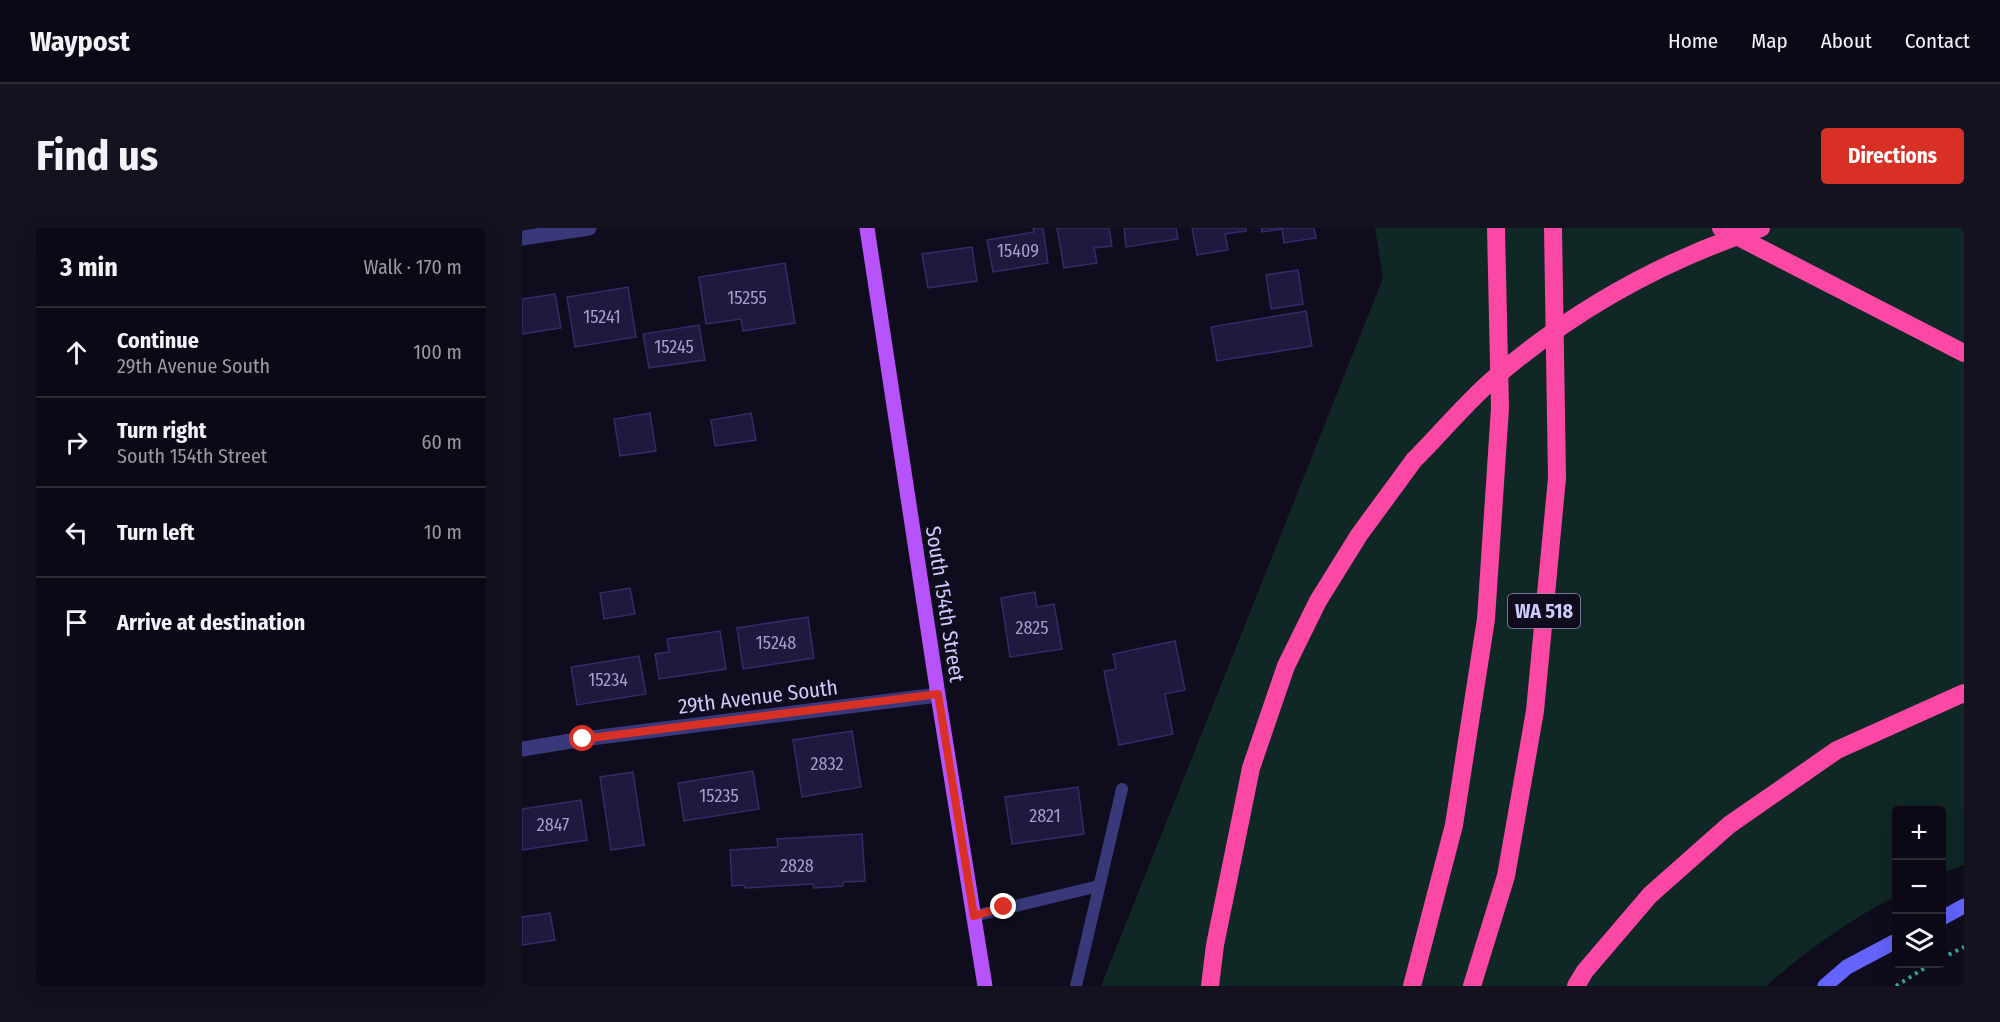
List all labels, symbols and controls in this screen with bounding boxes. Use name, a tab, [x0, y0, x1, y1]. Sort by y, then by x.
text: Waypost	[30, 25, 130, 58]
text: Home	[1668, 28, 1718, 54]
text: Map	[1751, 28, 1788, 54]
text: About	[1821, 28, 1872, 54]
text: Contact	[1905, 28, 1970, 54]
button: Directions	[1821, 128, 1964, 184]
text: Find us	[36, 131, 158, 181]
house number: 15409	[997, 240, 1039, 262]
text: 3 min	[60, 252, 118, 283]
text: Walk · 170 m	[364, 255, 462, 279]
house number: 15255	[727, 287, 767, 309]
house number: 15241	[583, 306, 621, 328]
text: Continue	[117, 327, 199, 354]
icon: ahead	[60, 336, 93, 369]
house number: 15245	[654, 336, 694, 358]
text: 100 m	[413, 340, 462, 364]
text: 29th Avenue South	[117, 354, 270, 378]
text: Turn right	[117, 417, 206, 444]
icon: right	[60, 426, 93, 459]
text: 60 m	[422, 430, 462, 454]
text: South 154th Street	[117, 444, 267, 468]
icon: left	[60, 516, 93, 549]
text: Turn left	[117, 519, 195, 546]
text: 10 m	[424, 520, 462, 544]
street label: South 154th Street	[920, 524, 970, 684]
road number: WA 518	[1508, 594, 1580, 628]
icon: arrive	[60, 606, 93, 639]
text: Arrive at destination	[117, 609, 305, 636]
house number: 2825	[1015, 617, 1049, 639]
house number: 15248	[756, 632, 796, 654]
house number: 15234	[588, 669, 628, 691]
street label: 29th Avenue South	[677, 674, 839, 720]
route start	[569, 725, 595, 751]
house number: 2832	[811, 753, 843, 775]
house number: 15235	[699, 785, 739, 807]
house number: 2821	[1029, 805, 1061, 827]
map controls	[1892, 806, 1946, 968]
button: +	[1892, 806, 1946, 860]
house number: 2847	[537, 814, 569, 836]
house number: 2828	[780, 855, 814, 877]
button: −	[1892, 860, 1946, 914]
route end	[990, 893, 1016, 919]
button: layers	[1892, 914, 1946, 968]

